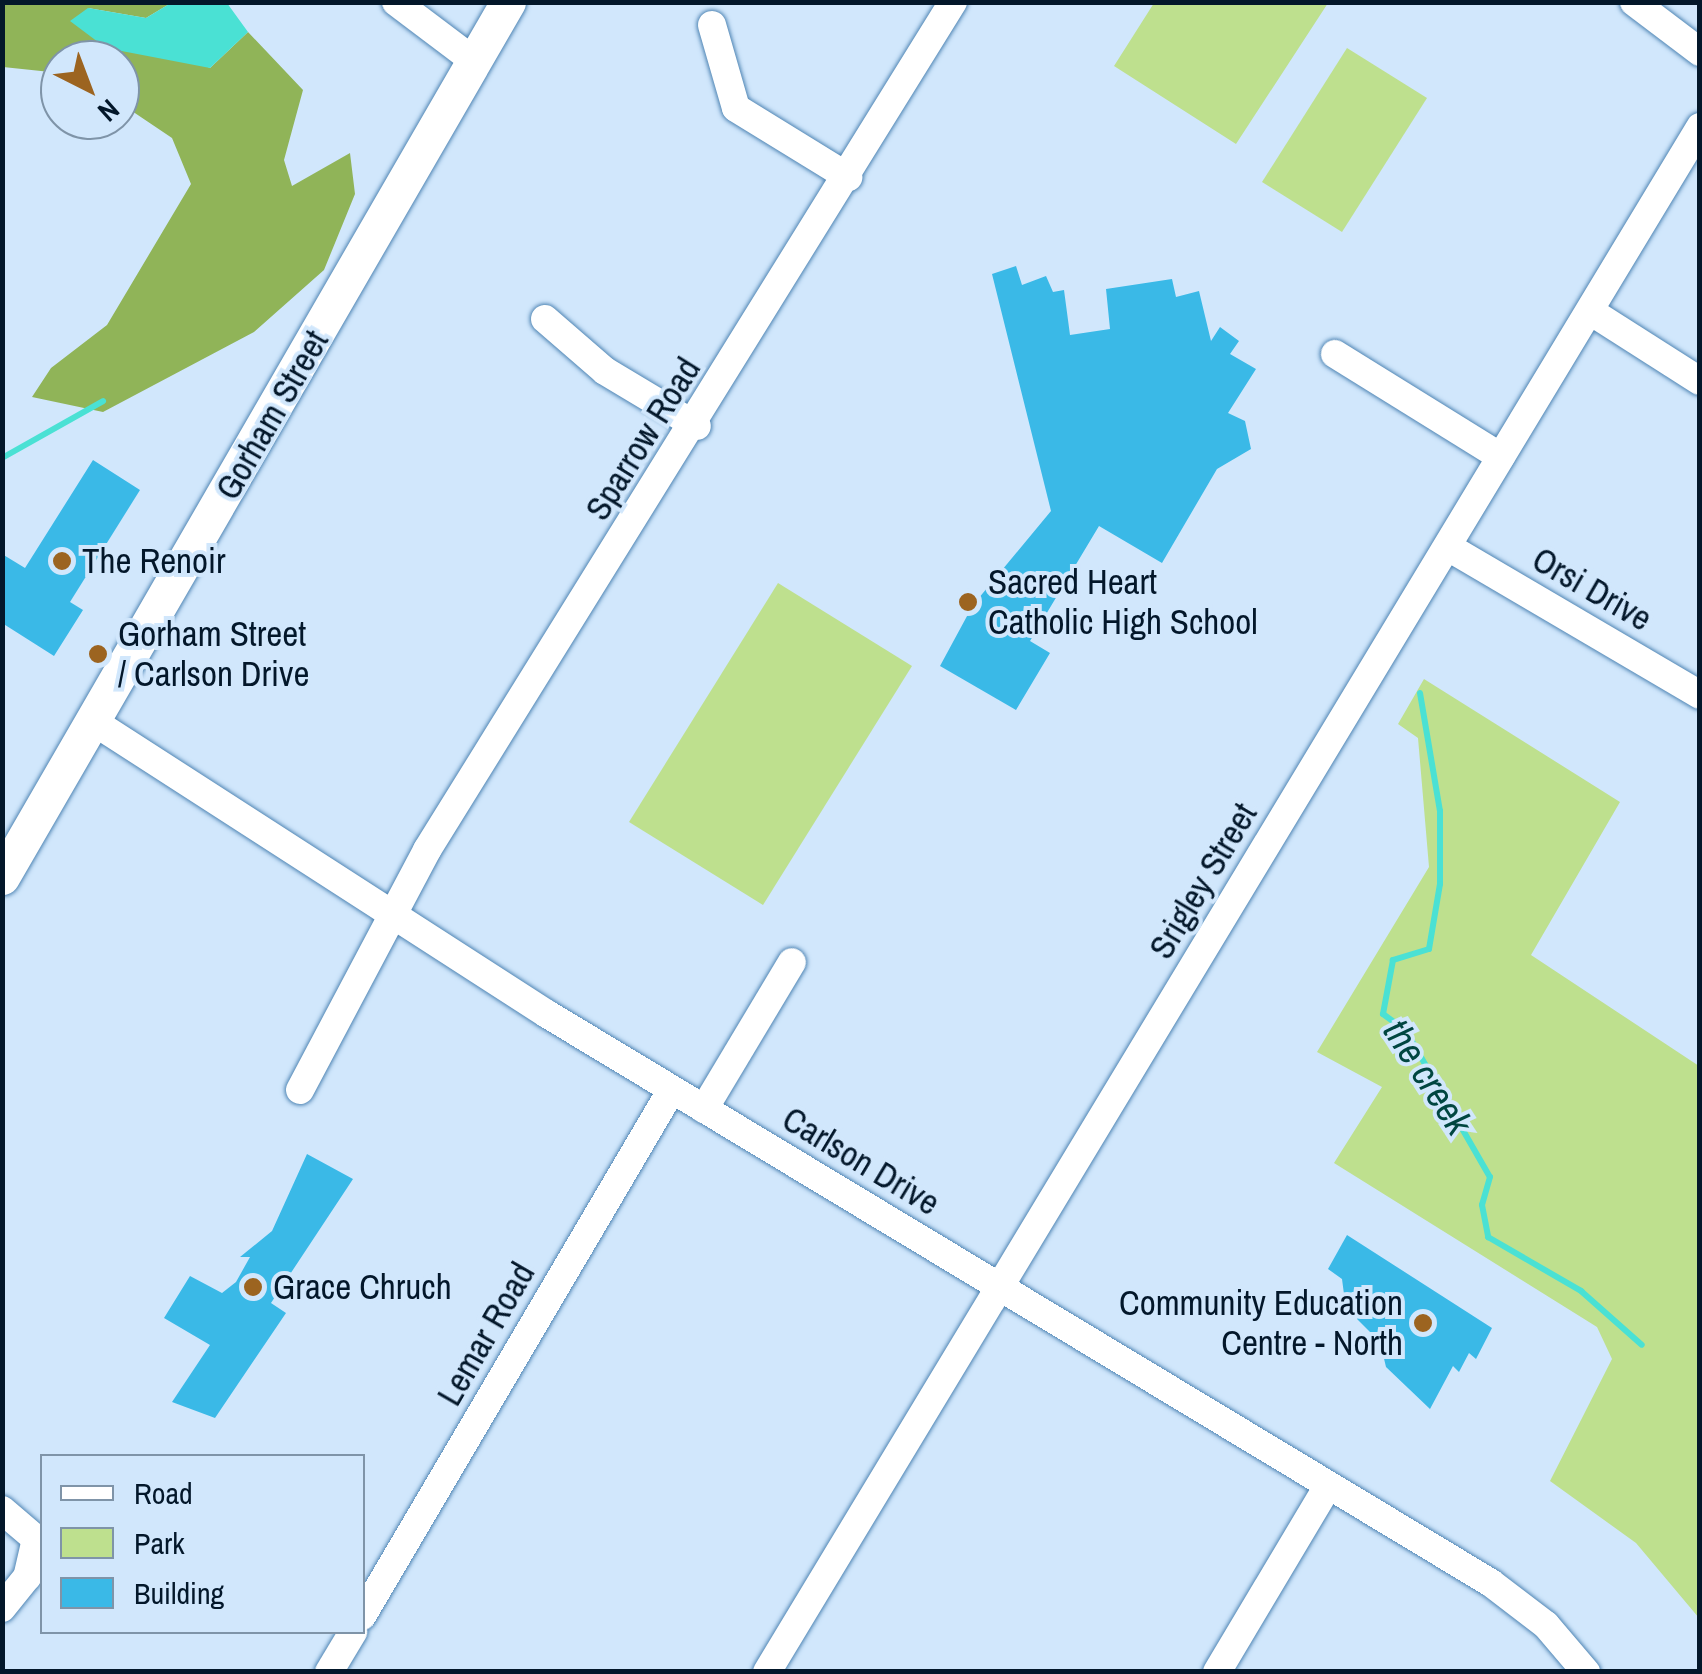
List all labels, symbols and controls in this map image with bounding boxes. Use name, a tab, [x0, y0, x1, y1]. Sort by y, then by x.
north arrow	[40, 40, 140, 140]
text: N	[90, 91, 128, 130]
street label: Gorham Street	[207, 323, 337, 507]
street label: Sparrow Road	[577, 350, 709, 528]
street label: Orsi Drive	[1525, 538, 1659, 640]
place label: The Renoir	[82, 540, 226, 582]
marker: The Renoir	[51, 550, 73, 572]
place label: Sacred Heart Catholic High School	[988, 561, 1258, 643]
marker: Sacred Heart Catholic High School	[957, 591, 979, 613]
place label: Gorham Street / Carlson Drive	[118, 613, 309, 695]
marker: Gorham Street / Carlson Drive	[87, 643, 109, 665]
street label: Srigley Street	[1140, 796, 1266, 966]
water label: the creek	[1374, 1011, 1482, 1143]
street label: Carlson Drive	[775, 1098, 947, 1224]
street label: Lemar Road	[428, 1255, 544, 1413]
place label: Grace Chruch	[273, 1266, 452, 1308]
marker: Grace Chruch	[242, 1276, 264, 1298]
place label: Community Education Centre - North	[1119, 1282, 1403, 1364]
marker: Community Education Centre - North	[1412, 1312, 1434, 1334]
legend	[40, 1454, 365, 1634]
text: Road	[134, 1473, 193, 1513]
text: Park	[134, 1523, 185, 1563]
text: Building	[134, 1573, 224, 1613]

